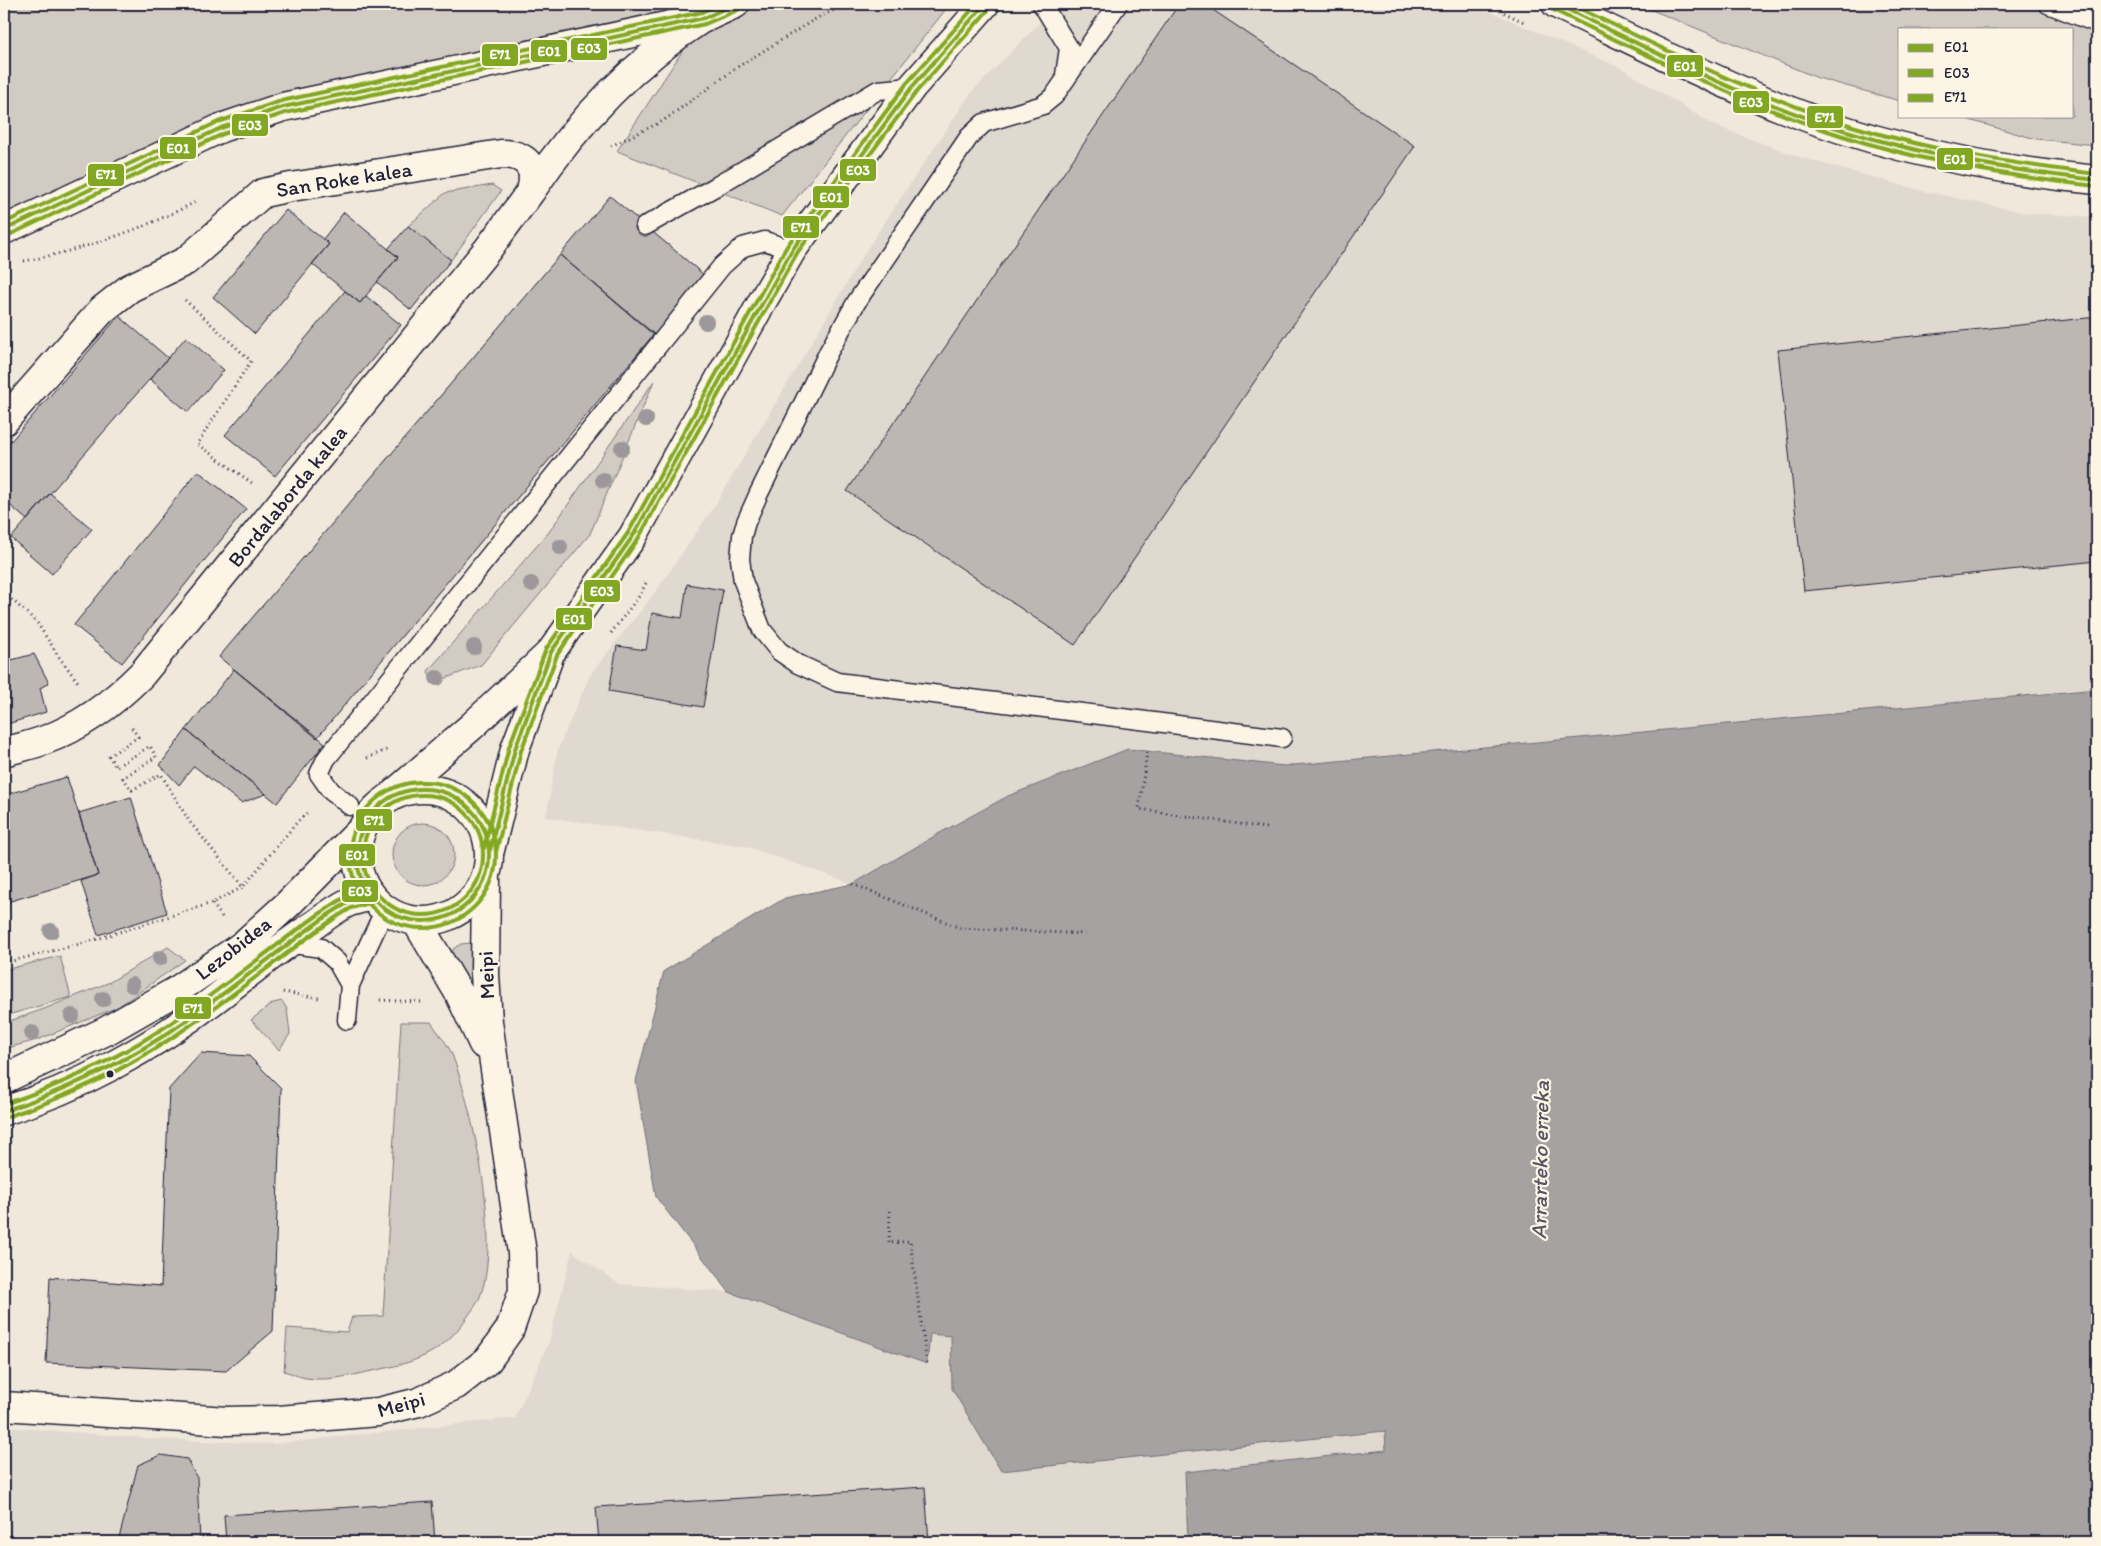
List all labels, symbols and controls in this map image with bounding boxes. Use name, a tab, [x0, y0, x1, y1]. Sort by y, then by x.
legend	[1898, 28, 2074, 118]
line badge: E03	[570, 37, 608, 61]
text: E01	[1944, 38, 1969, 56]
line badge: E01	[530, 39, 568, 63]
text: E03	[577, 40, 601, 57]
line badge: E71	[481, 43, 519, 67]
text: E01	[538, 43, 561, 60]
text: E71	[489, 46, 511, 63]
line badge: E01	[1666, 54, 1704, 78]
text: E01	[1674, 58, 1697, 75]
text: E03	[1944, 64, 1970, 82]
text: E71	[1944, 88, 1967, 106]
line badge: E03	[1732, 90, 1770, 114]
text: E03	[1739, 94, 1763, 111]
line badge: E71	[1806, 105, 1844, 129]
text: E71	[1814, 109, 1836, 126]
line badge: E03	[231, 113, 269, 137]
text: E03	[238, 117, 262, 134]
line badge: E01	[159, 136, 197, 160]
text: E01	[167, 140, 190, 157]
line badge: E01	[1936, 147, 1974, 171]
text: E01	[1944, 151, 1967, 168]
street label: San Roke kalea	[274, 156, 414, 202]
line badge: E03	[839, 158, 877, 182]
text: E03	[846, 162, 870, 179]
line badge: E71	[87, 163, 125, 187]
text: E71	[95, 166, 117, 183]
line badge: E01	[812, 185, 850, 209]
text: E01	[820, 189, 843, 206]
line badge: E71	[782, 215, 820, 239]
text: E71	[790, 219, 812, 236]
street label: Bordalaborda kalea	[222, 420, 352, 572]
line badge: E03	[583, 579, 621, 603]
text: E03	[590, 583, 614, 600]
line badge: E01	[555, 607, 593, 631]
text: E01	[563, 611, 586, 628]
line badge: E71	[355, 808, 393, 832]
text: E71	[363, 812, 385, 829]
line badge: E01	[338, 843, 376, 867]
text: E01	[346, 847, 369, 864]
line badge: E03	[341, 879, 379, 903]
text: E03	[348, 883, 372, 900]
street label: Lezobidea	[190, 911, 276, 985]
street label: Meipi	[473, 950, 499, 1000]
line badge: E71	[174, 996, 212, 1020]
text: E71	[182, 1000, 204, 1017]
unlabelled marker	[105, 1069, 115, 1079]
water label: Arrarteko erreka	[1525, 1080, 1555, 1239]
street label: Meipi	[374, 1386, 428, 1422]

